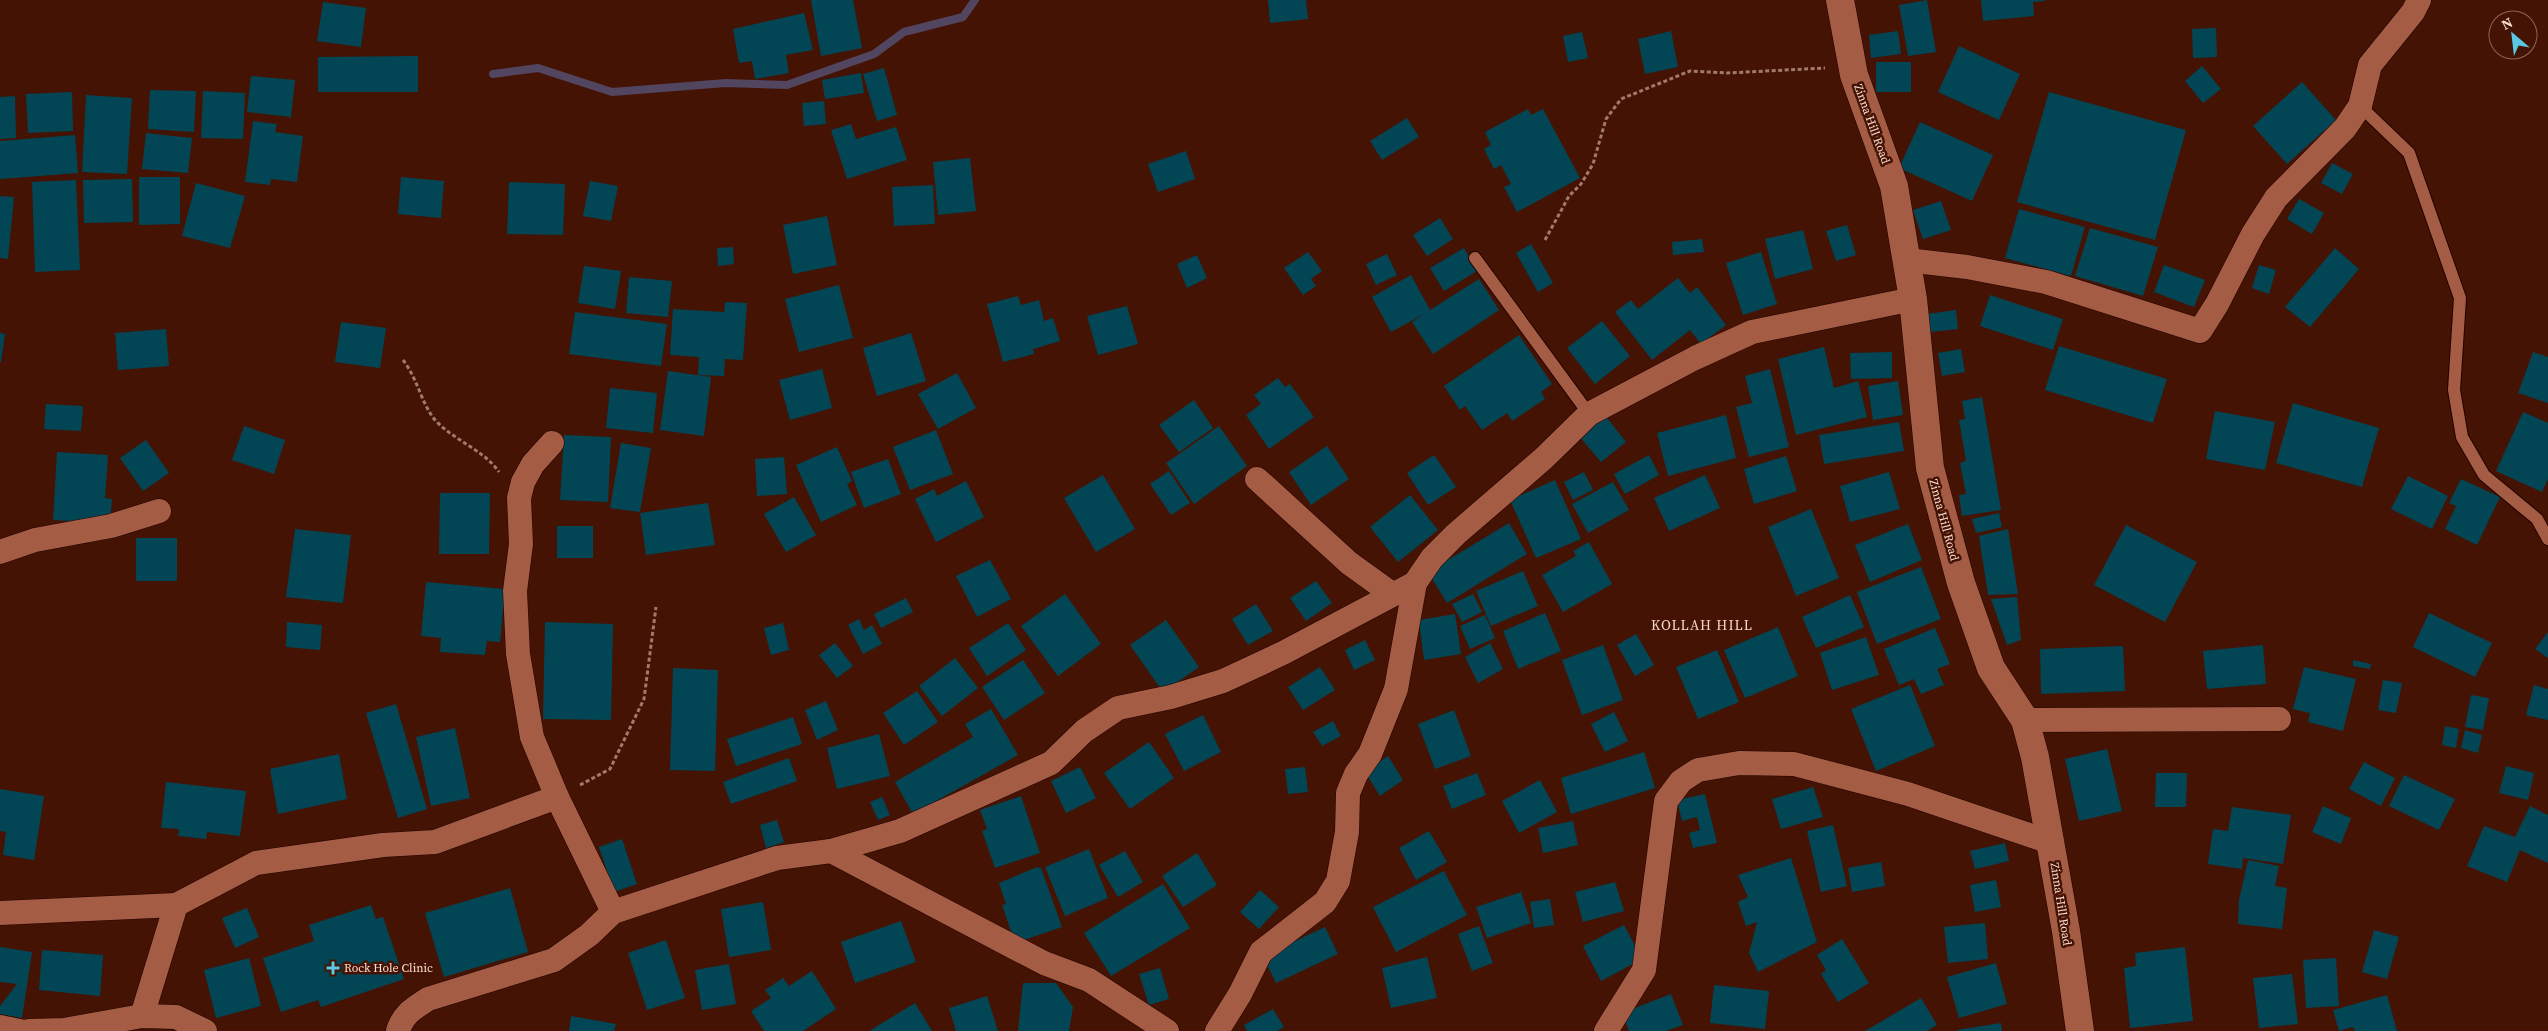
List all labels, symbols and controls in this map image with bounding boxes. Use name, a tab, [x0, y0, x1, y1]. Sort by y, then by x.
north arrow	[2488, 10, 2538, 60]
text: N	[2498, 12, 2516, 35]
street label: Zinna Hill Road	[1850, 82, 1894, 166]
street label: Zinna Hill Road	[1925, 477, 1963, 563]
district label: KOLLAH HILL	[1651, 615, 1753, 635]
street label: Zinna Hill Road	[2047, 861, 2075, 947]
place label: Rock Hole Clinic	[344, 960, 433, 976]
marker: Rock Hole Clinic	[326, 961, 340, 975]

